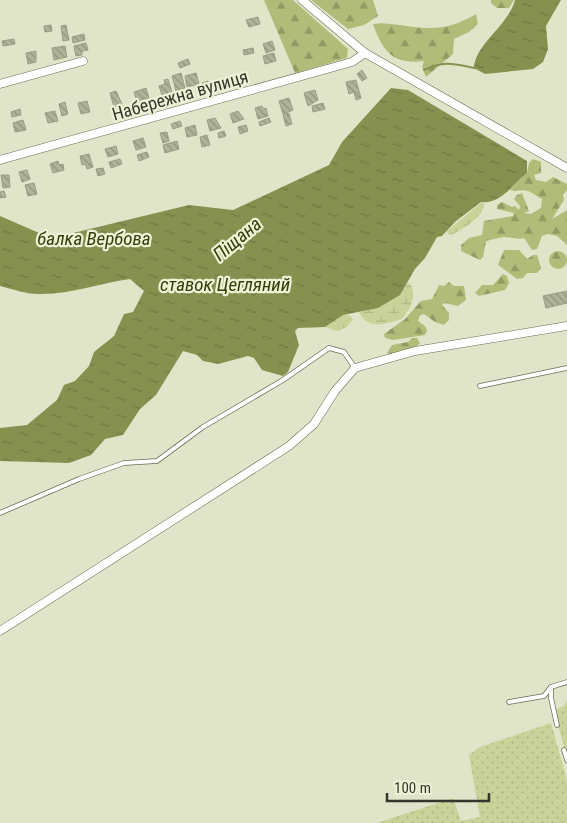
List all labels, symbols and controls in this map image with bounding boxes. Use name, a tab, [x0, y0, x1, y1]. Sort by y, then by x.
street label: Набережна вулиця	[109, 66, 251, 124]
water label: Піщана	[208, 212, 266, 266]
water label: балка Вербова	[37, 227, 151, 250]
water label: ставок Цегляний	[160, 273, 290, 296]
scale bar	[387, 770, 490, 802]
text: 100 m	[394, 779, 431, 797]

